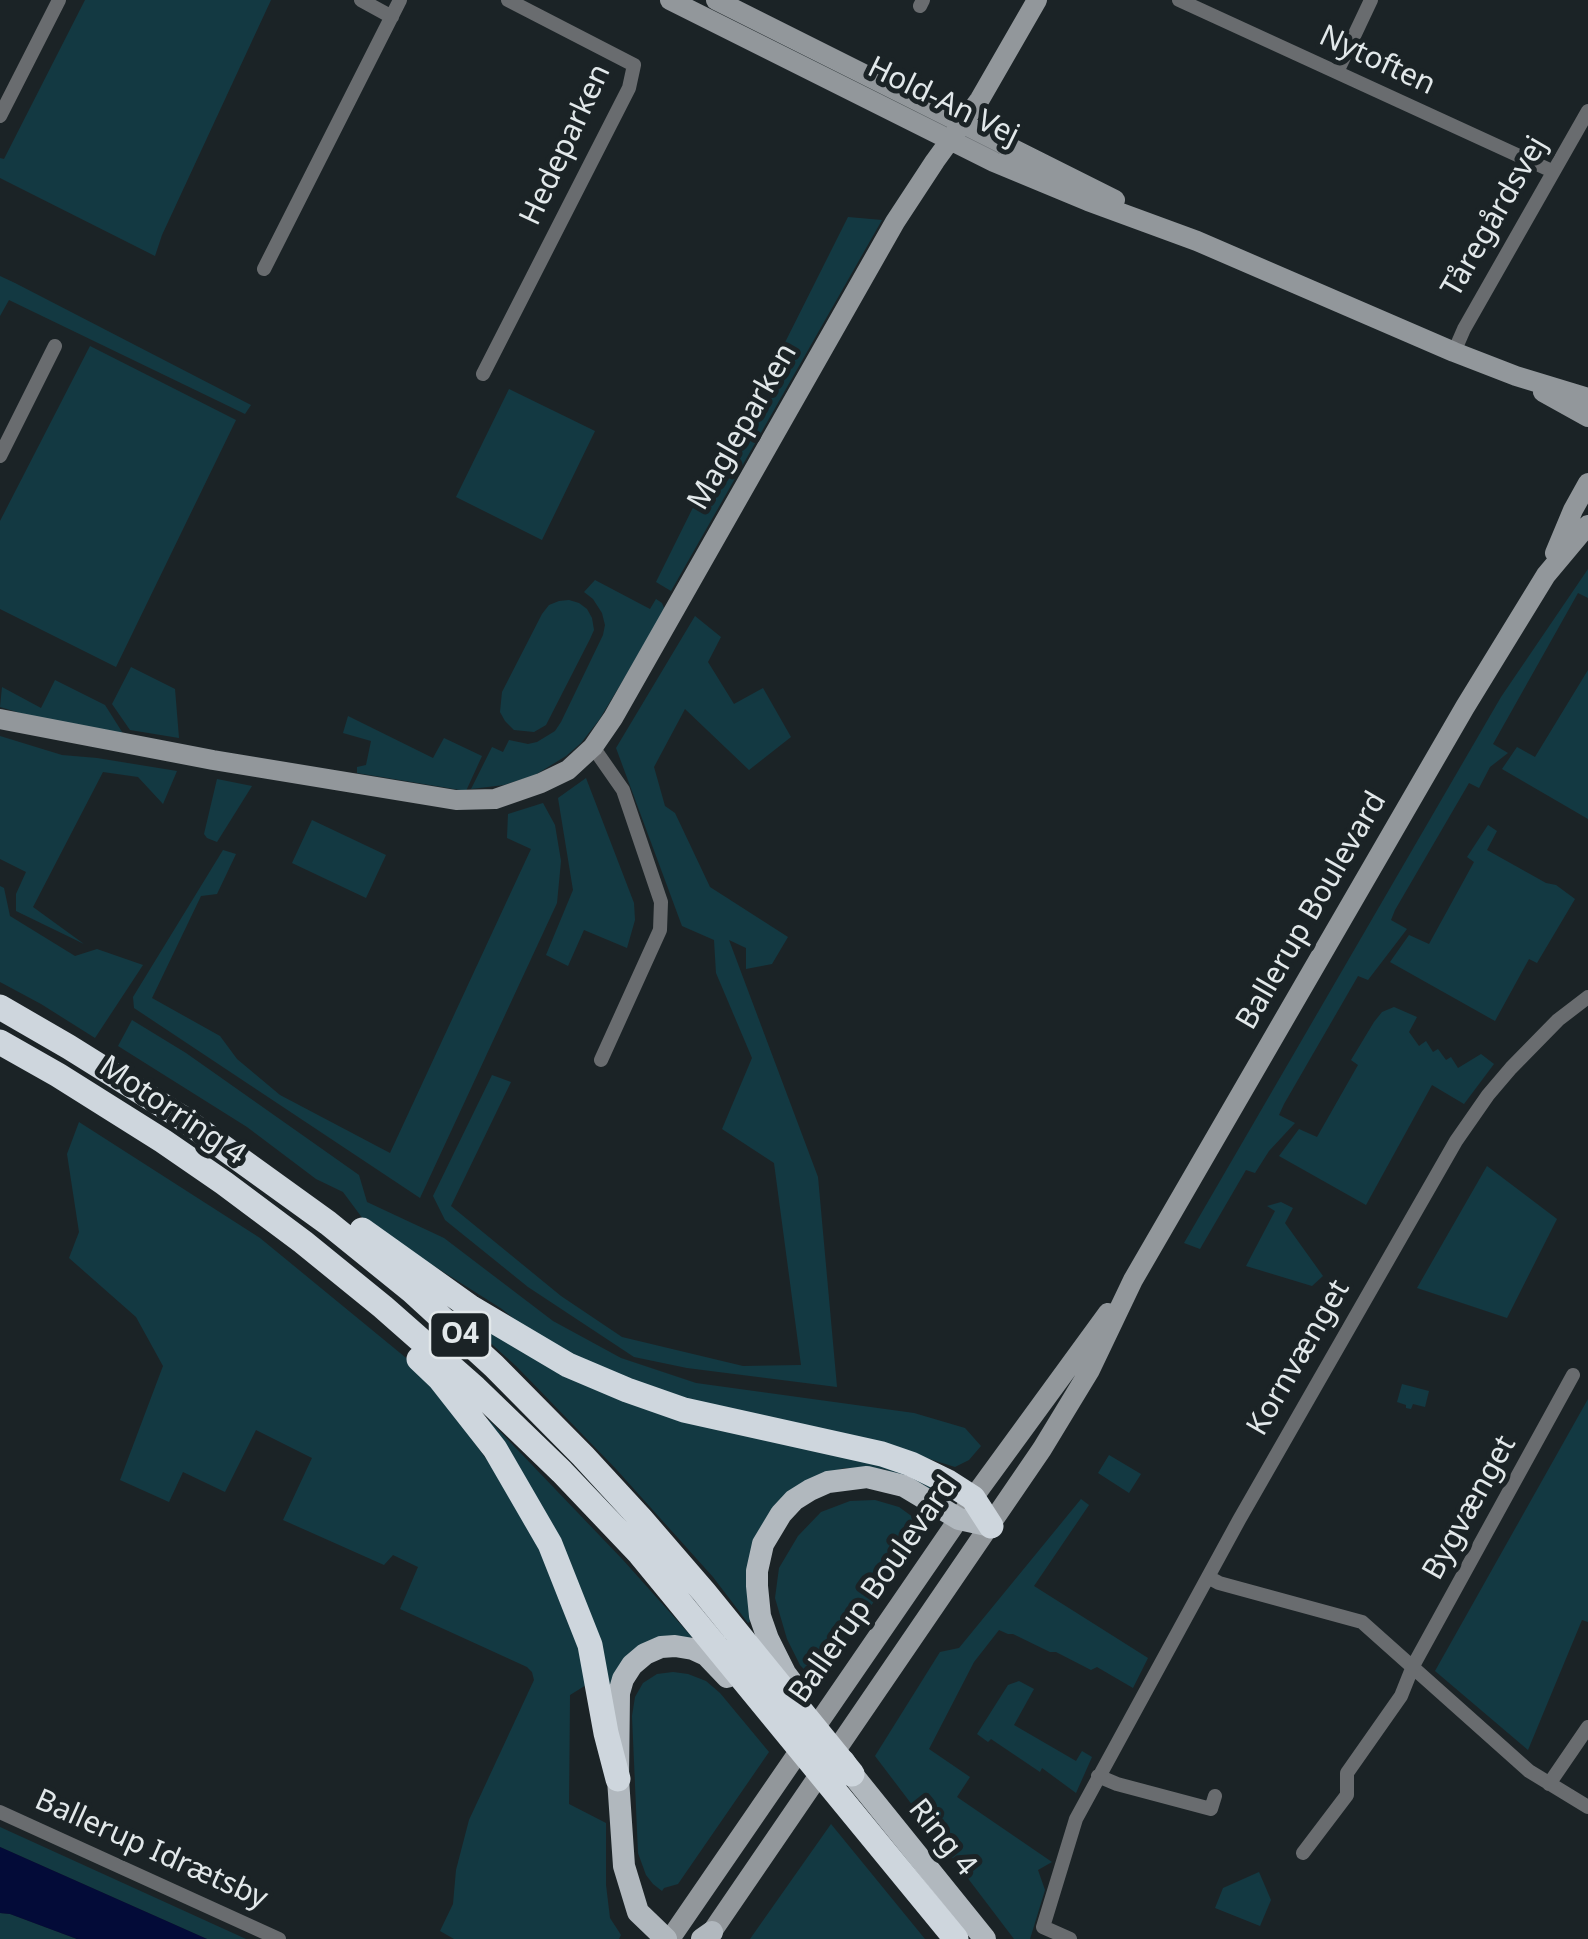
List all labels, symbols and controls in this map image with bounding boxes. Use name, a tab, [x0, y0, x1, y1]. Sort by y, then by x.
street label: Nytoften	[1313, 19, 1441, 103]
street label: Hold-An Vej	[861, 50, 1025, 154]
street label: Hedeparken	[513, 59, 619, 231]
street label: Tåregårdsvej	[1435, 130, 1555, 304]
street label: Magleparken	[681, 337, 805, 517]
street label: Ballerup Boulevard	[1229, 786, 1395, 1036]
street label: Motorring 4	[92, 1049, 252, 1173]
street label: Kornvænget	[1240, 1274, 1358, 1442]
road number: O4	[430, 1312, 490, 1358]
street label: Bygvænget	[1416, 1430, 1524, 1586]
street label: Ballerup Boulevard	[782, 1470, 966, 1710]
street label: Ballerup Idrætsby	[29, 1783, 273, 1917]
street label: Ring 4	[900, 1792, 984, 1884]

